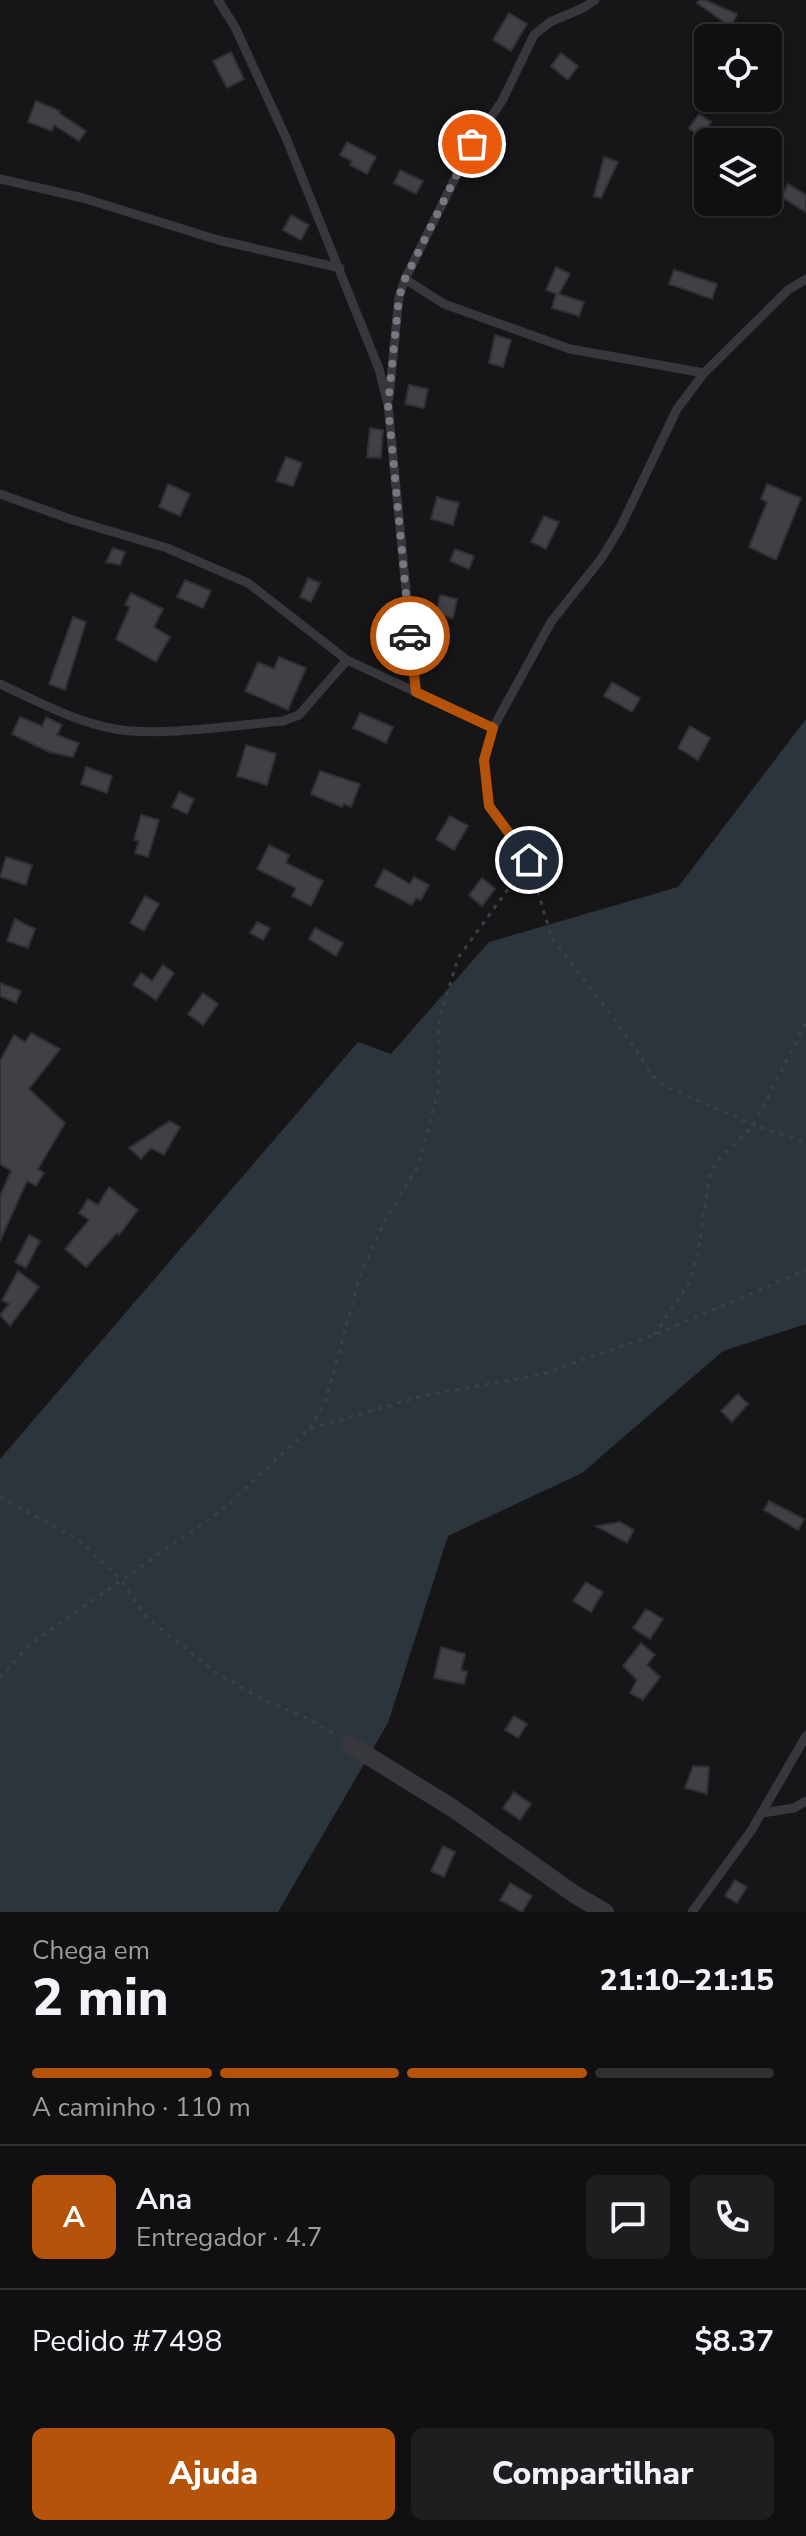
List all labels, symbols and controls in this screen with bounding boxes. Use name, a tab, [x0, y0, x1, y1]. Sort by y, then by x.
map controls	[694, 24, 782, 216]
button: locate	[694, 24, 782, 112]
pin	[438, 110, 506, 178]
icon: bag	[450, 122, 494, 166]
button: layers	[694, 128, 782, 216]
courier	[370, 596, 450, 676]
icon: car	[388, 614, 432, 658]
pin	[495, 826, 563, 894]
icon: home	[507, 838, 551, 882]
text: Chega em	[32, 1933, 150, 1968]
text: 21:10–21:15	[599, 1960, 774, 2001]
text: 2 min	[32, 1962, 169, 2033]
text: A caminho · 110 m	[32, 2090, 251, 2125]
button: chat	[586, 2175, 670, 2259]
button: phone	[690, 2175, 774, 2259]
text: Ana	[136, 2179, 192, 2220]
text: A	[63, 2197, 85, 2238]
text: Entregador · 4.7	[136, 2220, 322, 2255]
text: Pedido #7498	[32, 2321, 223, 2362]
text: $8.37	[695, 2321, 774, 2362]
button: Ajuda	[32, 2428, 395, 2520]
button: Compartilhar	[411, 2428, 774, 2520]

